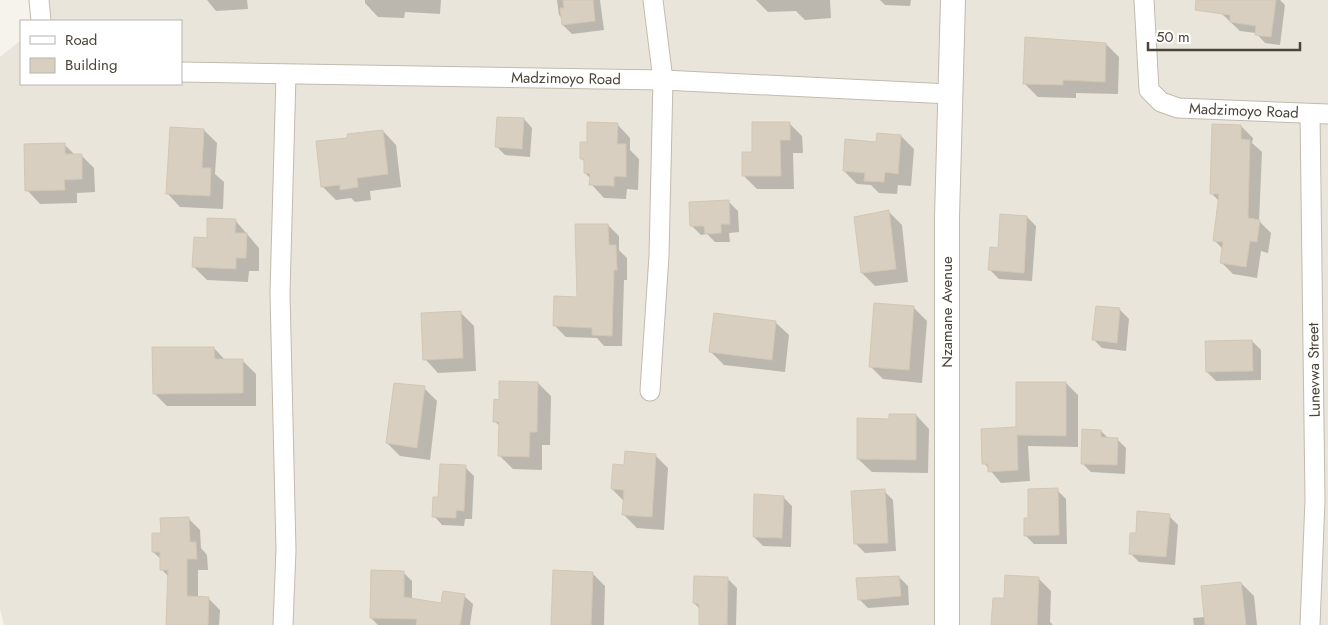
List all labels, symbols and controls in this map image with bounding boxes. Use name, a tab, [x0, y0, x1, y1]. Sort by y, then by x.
legend	[20, 20, 182, 85]
scale bar	[1148, 20, 1300, 52]
text: 50 m	[1156, 26, 1190, 48]
text: Road	[65, 29, 97, 51]
text: Building	[65, 54, 117, 76]
street label: Madzimoyo Road	[511, 66, 621, 90]
street label: Madzimoyo Road	[1188, 97, 1299, 124]
street label: Nzamane Avenue	[936, 256, 958, 368]
street label: Lunevwa Street	[1302, 322, 1326, 417]

